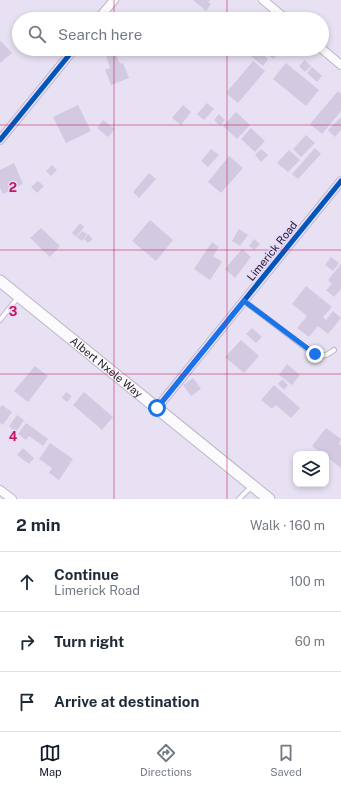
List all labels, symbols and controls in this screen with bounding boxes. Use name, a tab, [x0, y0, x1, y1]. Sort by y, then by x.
search box	[12, 12, 329, 56]
icon: search	[26, 23, 48, 45]
text: Search here	[58, 26, 142, 43]
text: 2	[9, 180, 17, 195]
street label: Limerick Road	[244, 219, 300, 283]
text: 3	[9, 304, 18, 319]
street label: Albert Nxele Way	[68, 335, 145, 400]
route end	[306, 345, 324, 363]
route start	[148, 399, 166, 417]
text: 4	[9, 429, 18, 444]
map controls	[293, 451, 329, 487]
button: layers	[293, 451, 329, 487]
text: 2 min	[16, 515, 61, 535]
text: Walk · 160 m	[250, 518, 325, 533]
text: Continue	[54, 566, 119, 583]
icon: ahead	[16, 571, 38, 593]
text: 100 m	[289, 574, 325, 589]
text: Limerick Road	[54, 583, 140, 598]
icon: right	[16, 631, 38, 653]
text: Turn right	[54, 633, 124, 650]
text: 60 m	[295, 634, 325, 649]
icon: arrive	[16, 691, 38, 713]
text: Arrive at destination	[54, 693, 199, 710]
tab: Map	[39, 742, 62, 778]
tab: Directions	[140, 742, 192, 778]
tab: Saved	[270, 742, 302, 778]

